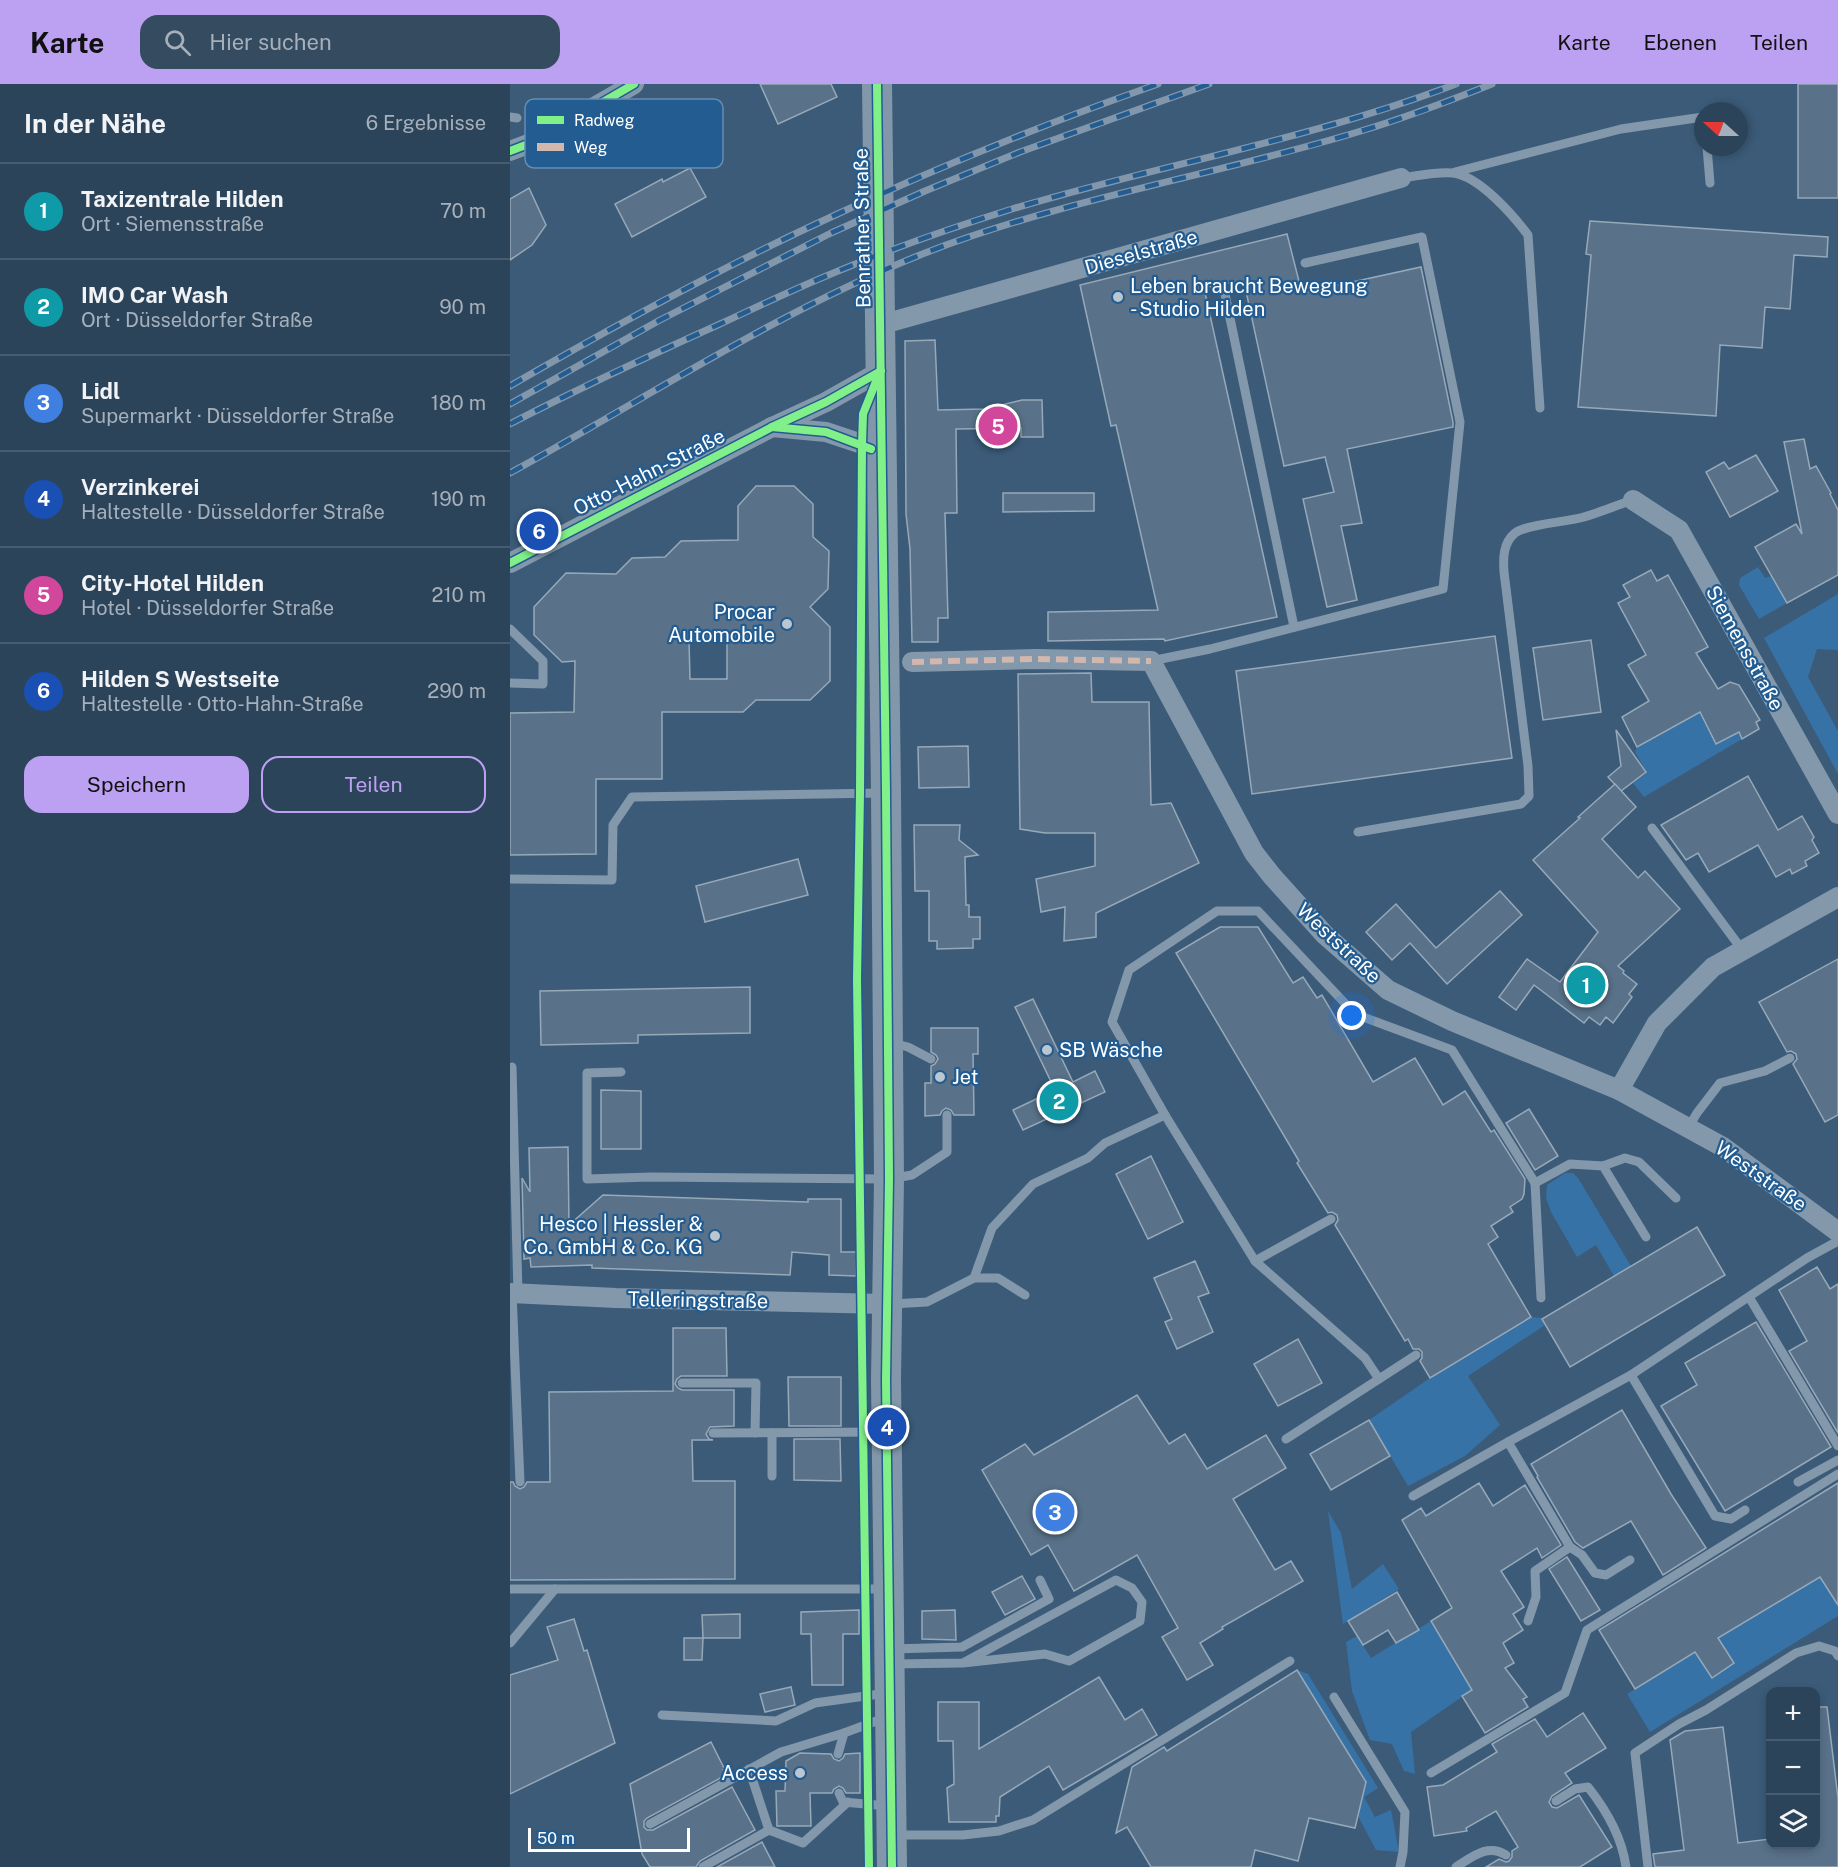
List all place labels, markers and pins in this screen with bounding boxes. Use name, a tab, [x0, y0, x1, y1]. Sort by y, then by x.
place label: Leben braucht Bewegung - Studio Hilden	[1130, 274, 1368, 321]
marker: Leben braucht Bewegung - Studio Hilden	[1111, 290, 1125, 304]
pin: 5	[978, 404, 1018, 448]
pin: 6	[519, 508, 558, 554]
place label: Procar Automobile	[668, 600, 775, 647]
marker: Procar Automobile	[780, 617, 794, 631]
pin: 1	[1566, 962, 1606, 1008]
place label: SB Wäsche	[1059, 1038, 1163, 1062]
marker: SB Wäsche	[1040, 1043, 1054, 1057]
place label: Jet	[952, 1065, 978, 1089]
marker: Jet	[933, 1070, 947, 1084]
pin: 2	[1040, 1078, 1078, 1124]
place label: Hesco | Hessler & Co. GmbH & Co. KG	[523, 1212, 703, 1259]
marker: Hesco | Hessler & Co. GmbH & Co. KG	[708, 1229, 722, 1243]
pin: 4	[868, 1404, 907, 1450]
pin: 3	[1036, 1490, 1074, 1534]
place label: Access	[721, 1761, 788, 1785]
marker: Access	[793, 1766, 807, 1780]

